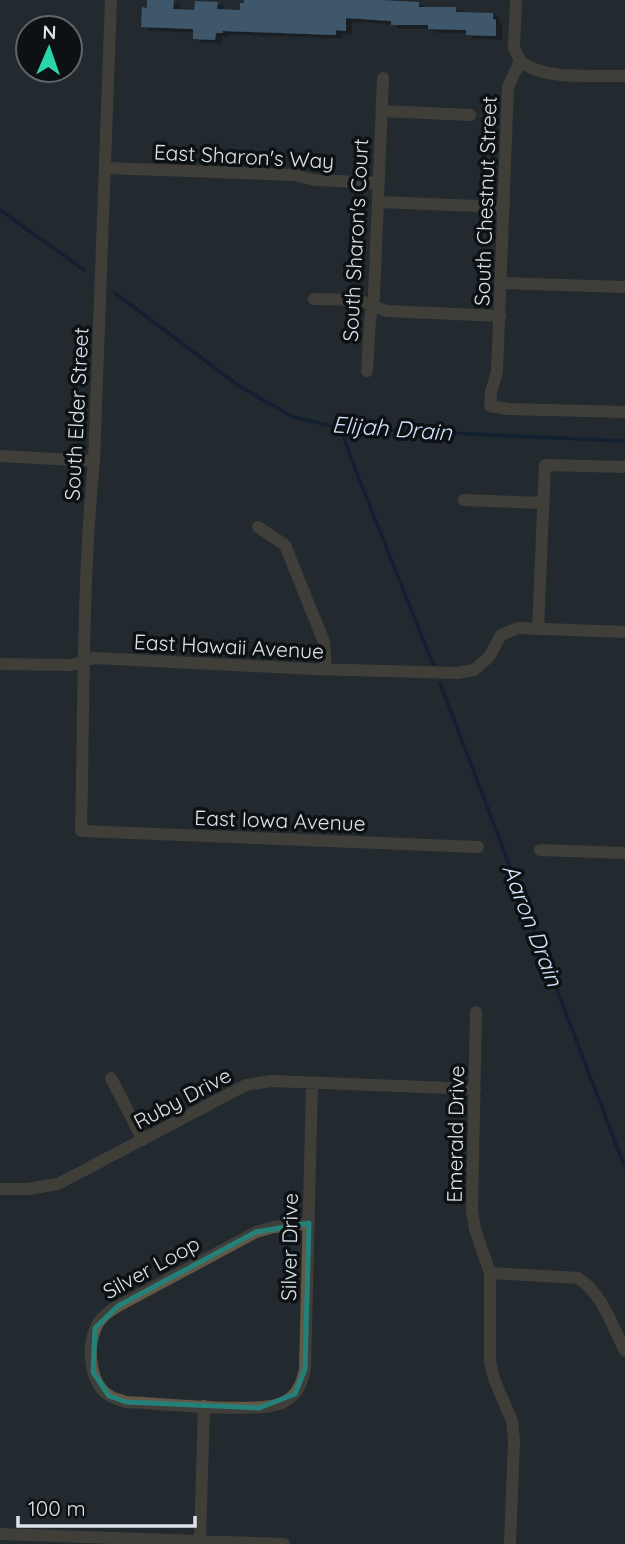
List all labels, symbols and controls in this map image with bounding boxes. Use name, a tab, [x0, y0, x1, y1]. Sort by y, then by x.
north arrow	[14, 14, 84, 84]
text: N	[42, 20, 57, 44]
street label: South Chestnut Street	[468, 96, 502, 306]
street label: East Sharon's Way	[153, 138, 335, 174]
street label: South Sharon's Court	[337, 138, 373, 342]
street label: South Elder Street	[58, 327, 94, 501]
water label: Elijah Drain	[331, 409, 454, 447]
street label: East Hawaii Avenue	[133, 628, 325, 664]
street label: East Iowa Avenue	[194, 804, 366, 836]
water label: Aaron Drain	[496, 860, 570, 991]
street label: Ruby Drive	[129, 1061, 235, 1135]
street label: Emerald Drive	[441, 1065, 469, 1203]
street label: Silver Drive	[275, 1193, 303, 1301]
street label: Silver Loop	[98, 1230, 204, 1304]
scale bar	[18, 1484, 194, 1528]
text: 100 m	[28, 1495, 86, 1521]

